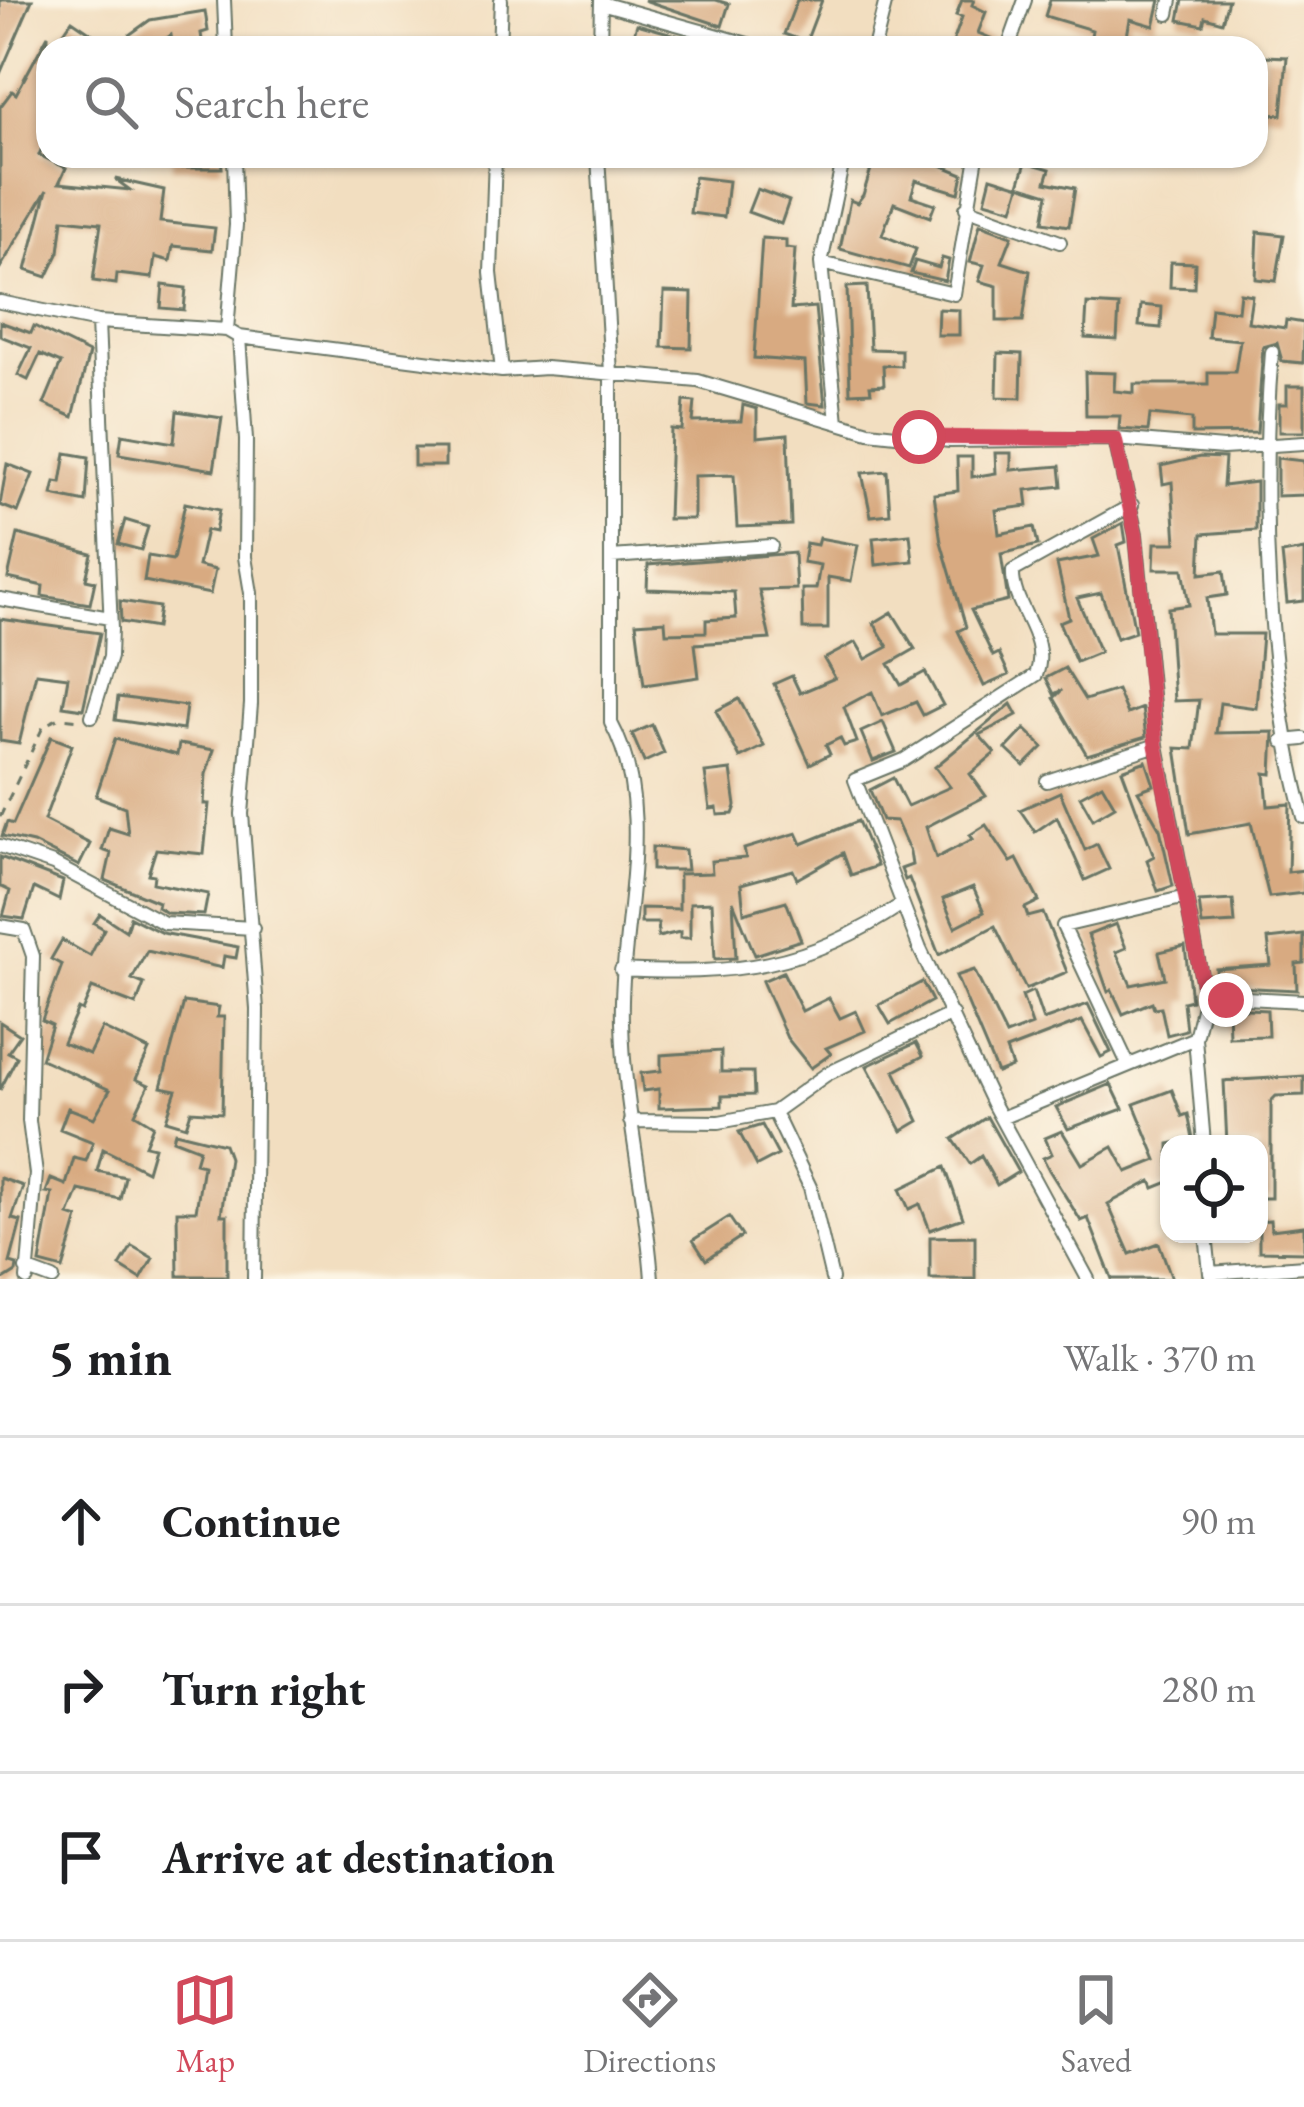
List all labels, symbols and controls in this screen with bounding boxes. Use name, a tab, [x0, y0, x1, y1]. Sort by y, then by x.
search box	[36, 36, 1268, 168]
icon: search	[78, 69, 144, 135]
text: Search here	[174, 73, 369, 131]
route start	[892, 410, 946, 464]
route end	[1199, 973, 1253, 1027]
map controls	[1160, 1135, 1268, 1243]
button: locate	[1160, 1135, 1268, 1243]
text: 5 min	[48, 1324, 172, 1390]
text: Walk · 370 m	[1063, 1332, 1256, 1383]
icon: ahead	[48, 1488, 114, 1554]
text: Continue	[162, 1492, 340, 1550]
text: 90 m	[1180, 1495, 1256, 1546]
icon: right	[48, 1656, 114, 1722]
text: Turn right	[162, 1660, 365, 1718]
text: 280 m	[1162, 1663, 1256, 1714]
icon: arrive	[48, 1824, 114, 1890]
text: Arrive at destination	[162, 1828, 555, 1886]
tab: Map	[172, 1967, 238, 2082]
tab: Directions	[583, 1967, 716, 2082]
tab: Saved	[1061, 1967, 1132, 2082]

